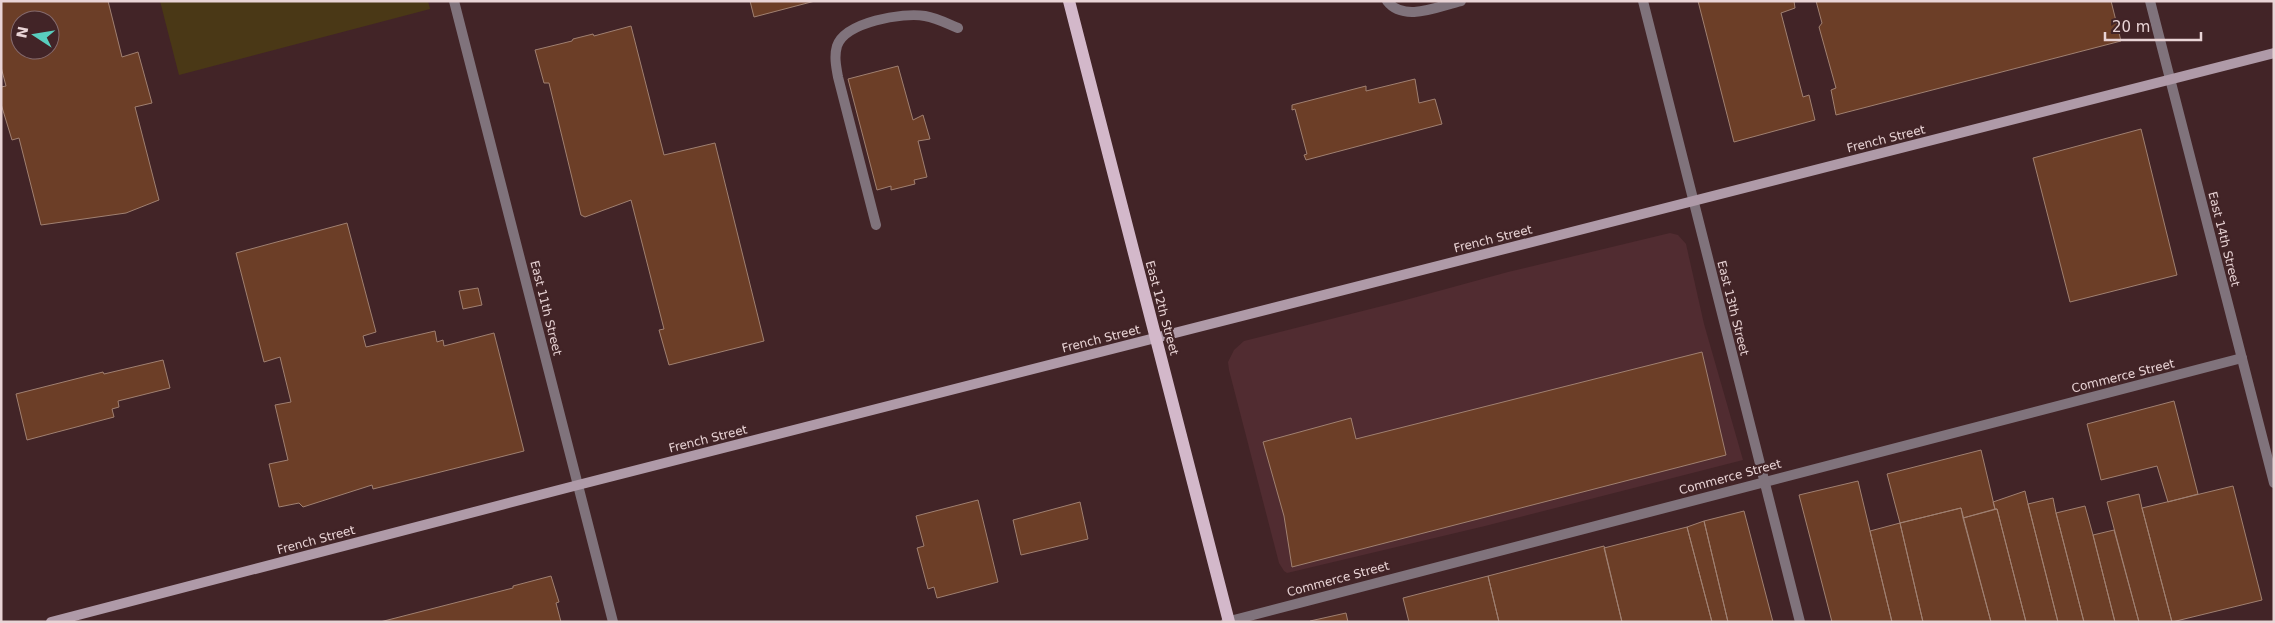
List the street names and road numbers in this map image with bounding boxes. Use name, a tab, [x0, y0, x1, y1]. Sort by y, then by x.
street label: French Street	[1845, 122, 1927, 155]
street label: East 14th Street	[2205, 190, 2243, 288]
street label: French Street	[1452, 222, 1534, 255]
street label: East 11th Street	[527, 259, 565, 357]
street label: East 12th Street	[1143, 259, 1181, 357]
street label: East 13th Street	[1714, 259, 1752, 357]
street label: French Street	[1060, 322, 1142, 355]
street label: Commerce Street	[2070, 356, 2176, 396]
street label: French Street	[667, 422, 749, 455]
street label: Commerce Street	[1677, 457, 1783, 497]
street label: French Street	[275, 523, 357, 557]
street label: Commerce Street	[1285, 559, 1391, 599]

